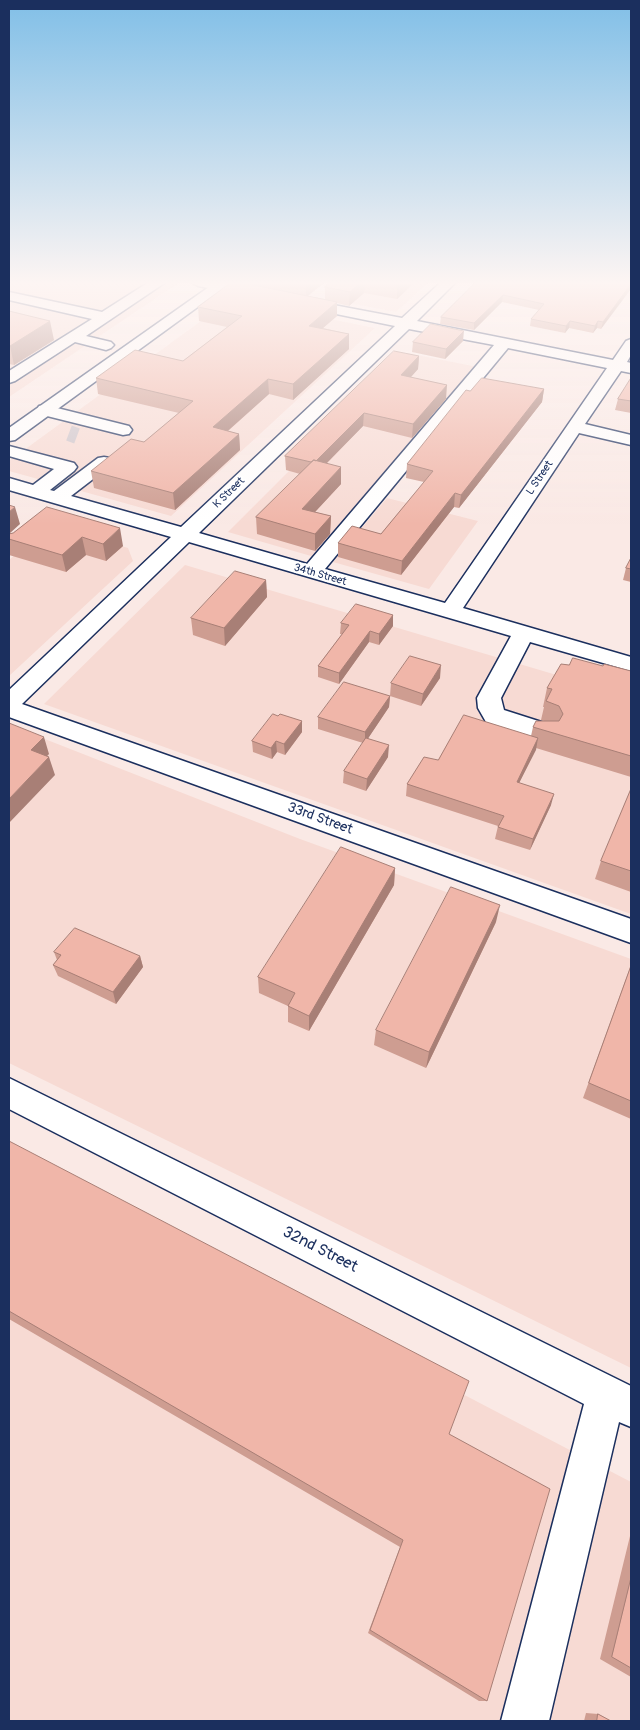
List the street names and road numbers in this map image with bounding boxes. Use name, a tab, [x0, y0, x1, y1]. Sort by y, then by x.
street label: L Street	[524, 458, 556, 498]
street label: K Street	[210, 475, 248, 511]
street label: 34th Street	[292, 561, 348, 589]
street label: 33rd Street	[285, 799, 355, 839]
street label: 32nd Street	[279, 1223, 361, 1277]

